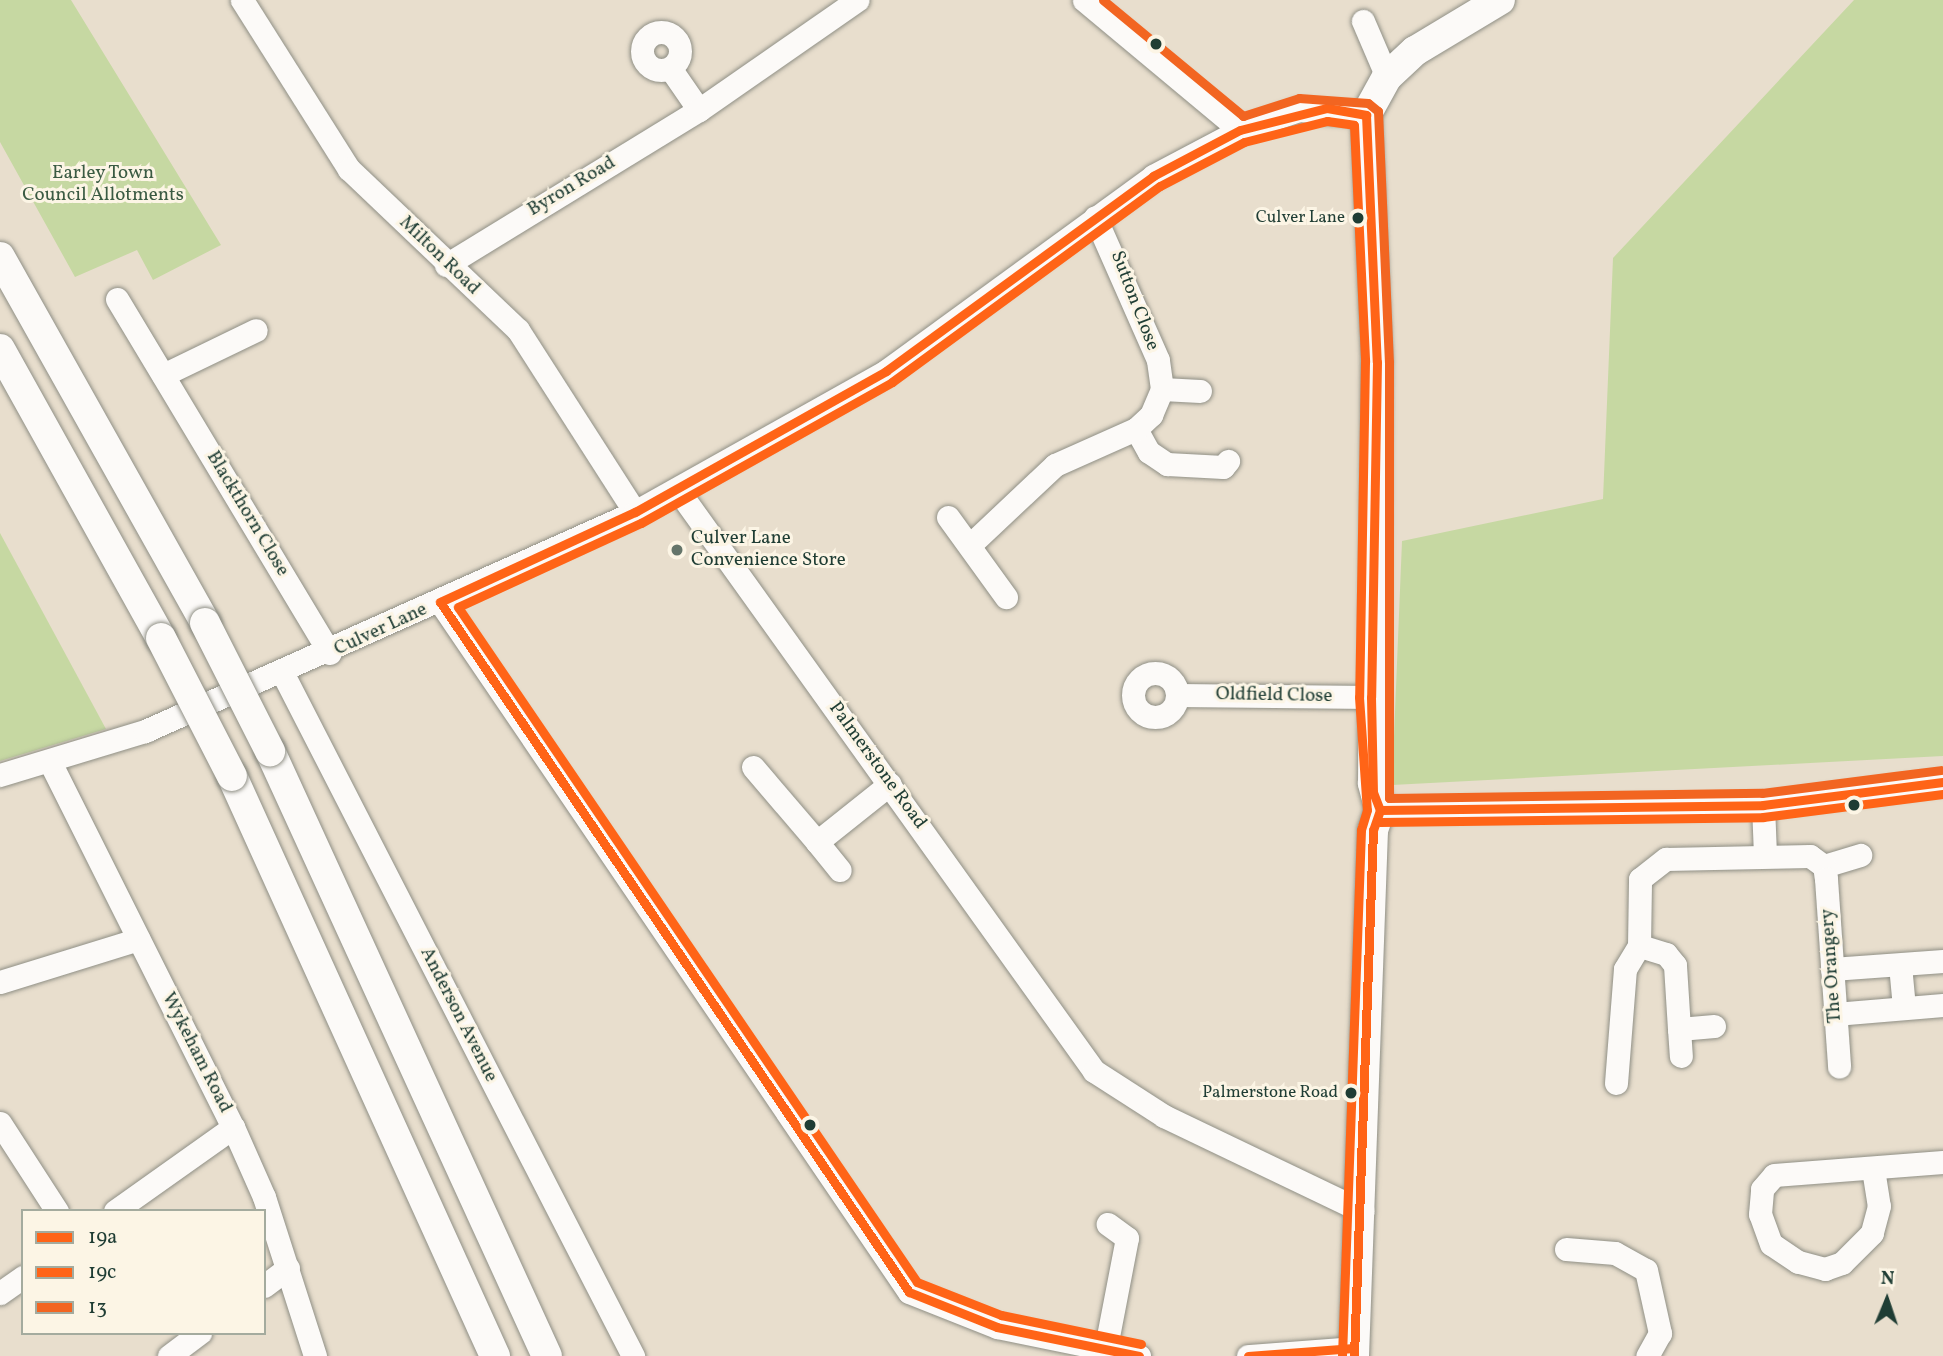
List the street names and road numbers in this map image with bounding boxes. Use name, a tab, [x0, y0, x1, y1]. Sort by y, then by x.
street label: Byron Road	[524, 152, 620, 222]
street label: Milton Road	[394, 212, 484, 300]
street label: Sutton Close	[1105, 248, 1163, 354]
street label: Blackthorn Close	[201, 447, 293, 581]
street label: Culver Lane	[331, 599, 431, 661]
street label: Oldfield Close	[1215, 684, 1333, 708]
street label: Palmerstone Road	[823, 698, 931, 834]
street label: The Orangery	[1817, 908, 1847, 1024]
street label: Anderson Avenue	[414, 944, 502, 1086]
street label: Wykeham Road	[156, 989, 236, 1117]

